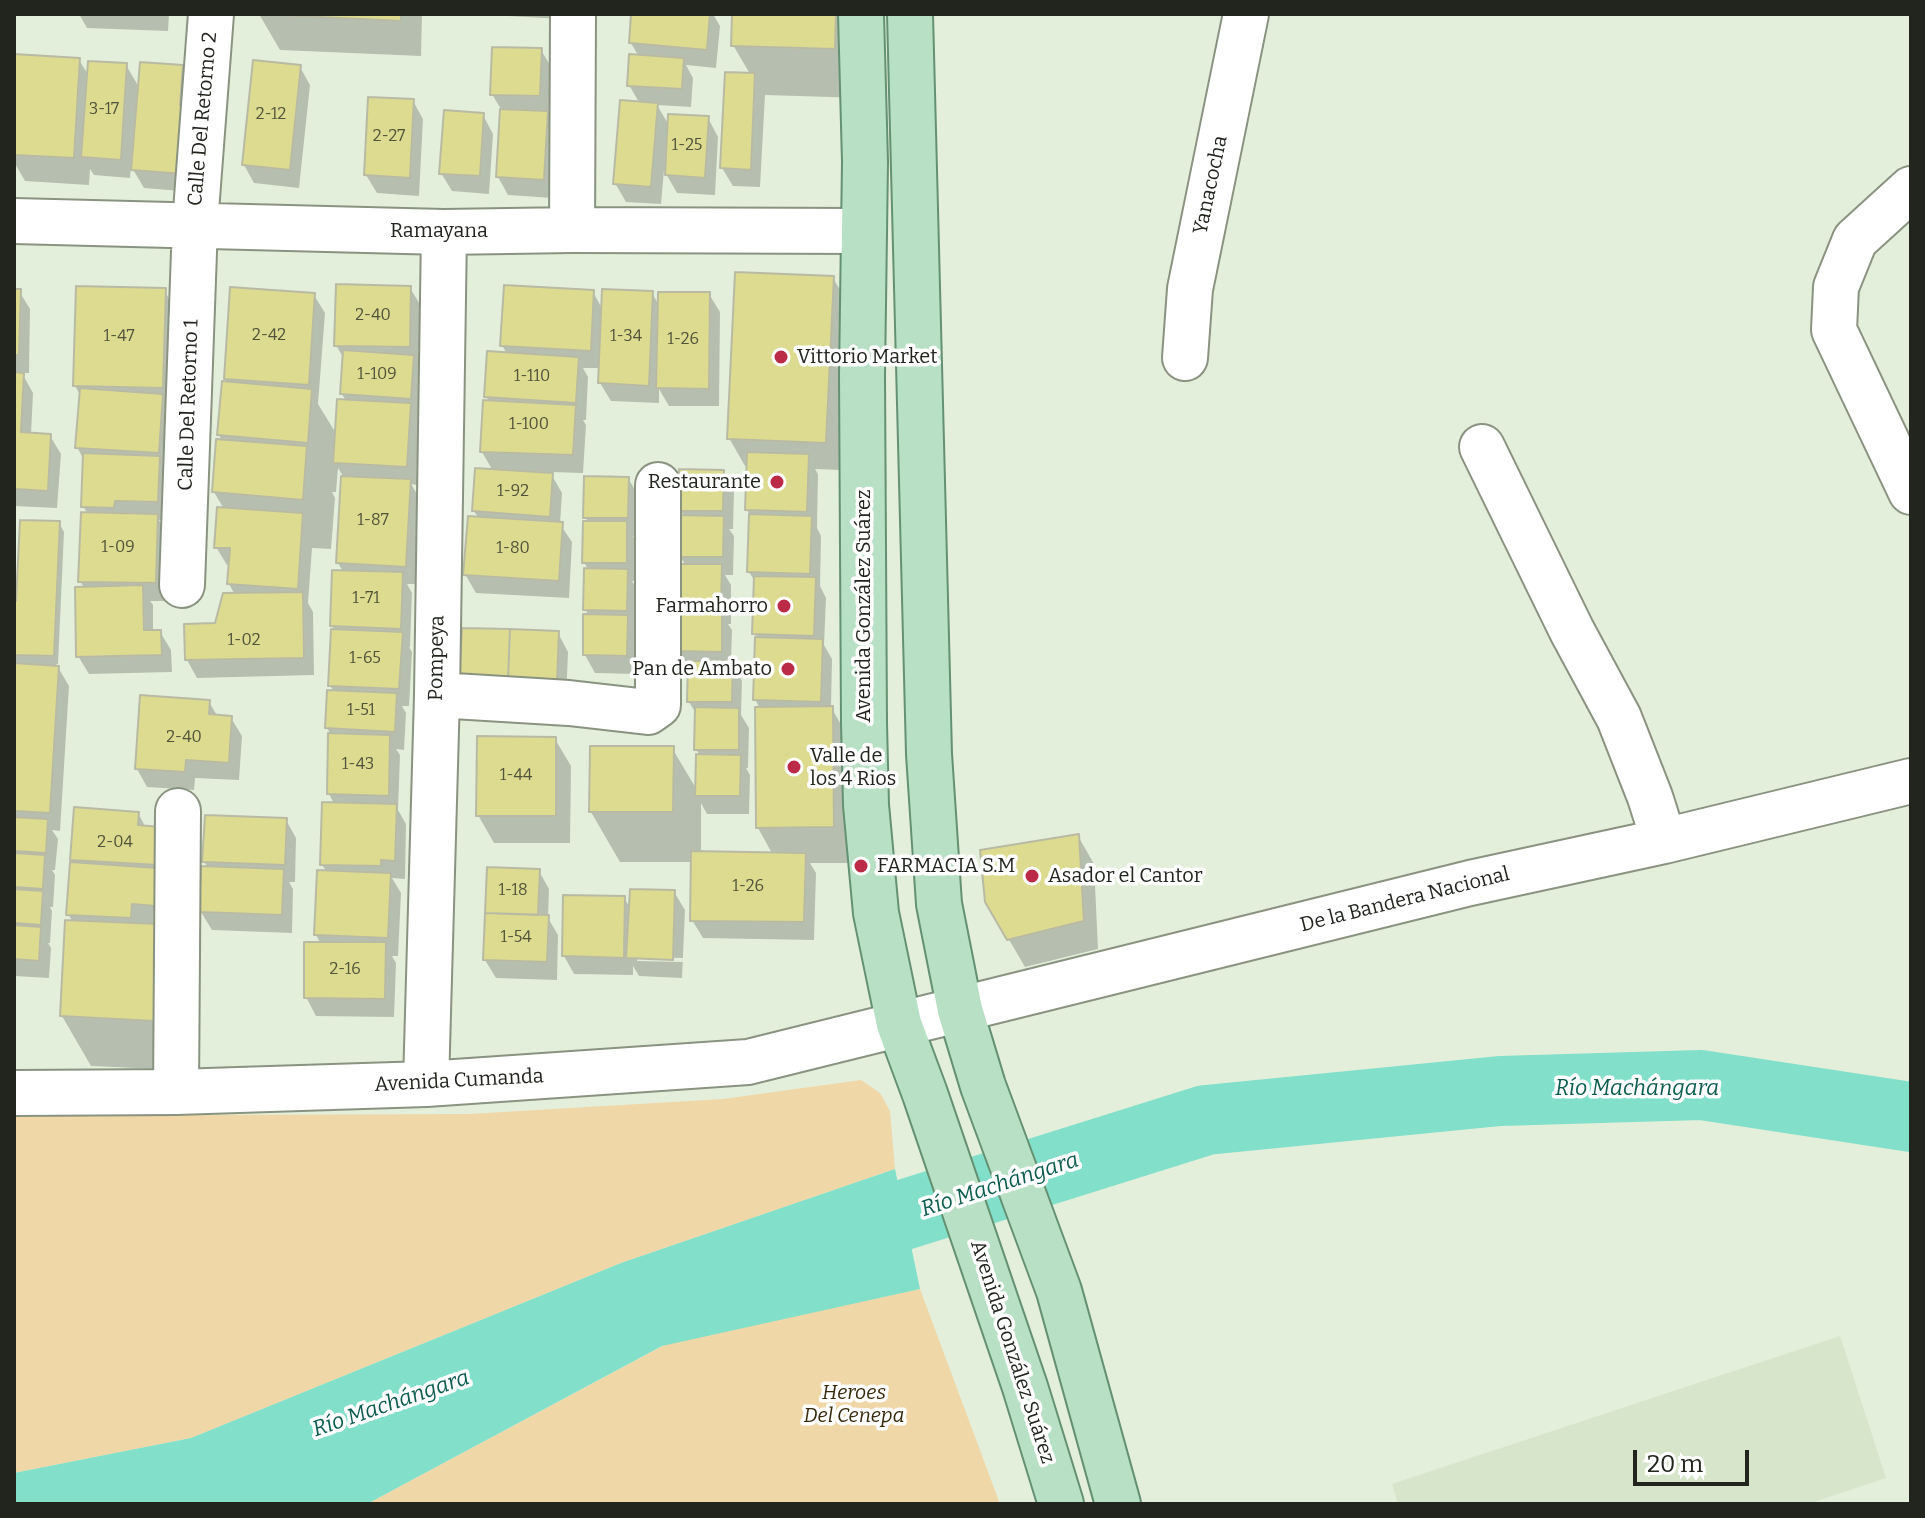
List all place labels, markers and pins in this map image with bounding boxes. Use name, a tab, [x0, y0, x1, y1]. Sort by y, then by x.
place label: Vittorio Market	[797, 345, 937, 369]
marker: Vittorio Market	[772, 348, 790, 366]
place label: Restaurante	[648, 470, 761, 494]
marker: Restaurante	[768, 473, 786, 491]
place label: Farmahorro	[655, 594, 768, 618]
marker: Farmahorro	[775, 597, 793, 615]
place label: Pan de Ambato	[632, 657, 772, 681]
marker: Pan de Ambato	[779, 660, 797, 678]
place label: Valle de los 4 Rios	[810, 744, 896, 791]
marker: Valle de los 4 Rios	[785, 758, 803, 776]
place label: FARMACIA S.M	[877, 854, 1015, 878]
marker: FARMACIA S.M	[852, 857, 870, 875]
place label: Asador el Cantor	[1048, 864, 1203, 888]
marker: Asador el Cantor	[1023, 867, 1041, 885]

